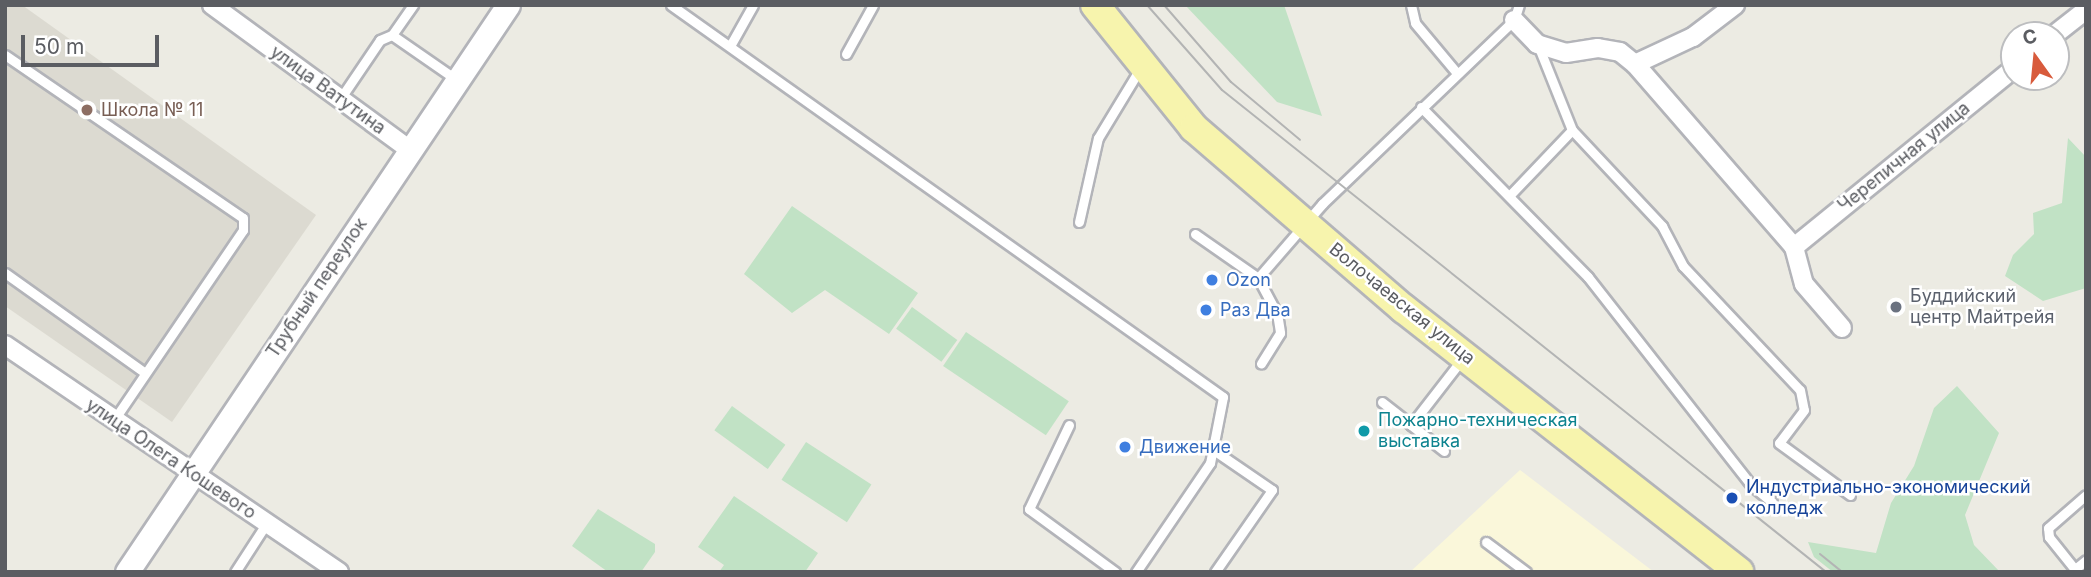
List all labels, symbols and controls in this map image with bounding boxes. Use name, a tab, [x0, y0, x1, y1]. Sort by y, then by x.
scale bar	[24, 21, 163, 65]
north arrow	[2000, 21, 2070, 91]
text: С	[2020, 24, 2040, 50]
text: 50 m	[34, 34, 84, 59]
street label: улица Ватутина	[266, 41, 390, 139]
street label: Черепичная улица	[1834, 97, 1974, 217]
place label: Школа № 11	[101, 99, 203, 121]
marker: Школа № 11	[79, 102, 95, 118]
street label: Трубный переулок	[262, 214, 372, 362]
street label: Волочаевская улица	[1325, 239, 1479, 369]
place label: Ozon	[1226, 269, 1271, 291]
marker: Ozon	[1204, 272, 1220, 288]
place label: Буддийский центр Майтрейя	[1910, 286, 2054, 328]
place label: Раз Два	[1220, 299, 1291, 321]
marker: Буддийский центр Майтрейя	[1888, 299, 1904, 315]
marker: Раз Два	[1198, 302, 1214, 318]
street label: улица Олега Кошевого	[82, 394, 260, 524]
place label: Пожарно-техническая выставка	[1378, 410, 1577, 452]
marker: Пожарно-техническая выставка	[1356, 423, 1372, 439]
place label: Движение	[1139, 436, 1231, 458]
marker: Движение	[1117, 439, 1133, 455]
place label: Индустриально-экономический колледж	[1746, 477, 2031, 520]
marker: Индустриально-экономический колледж	[1724, 490, 1740, 506]

